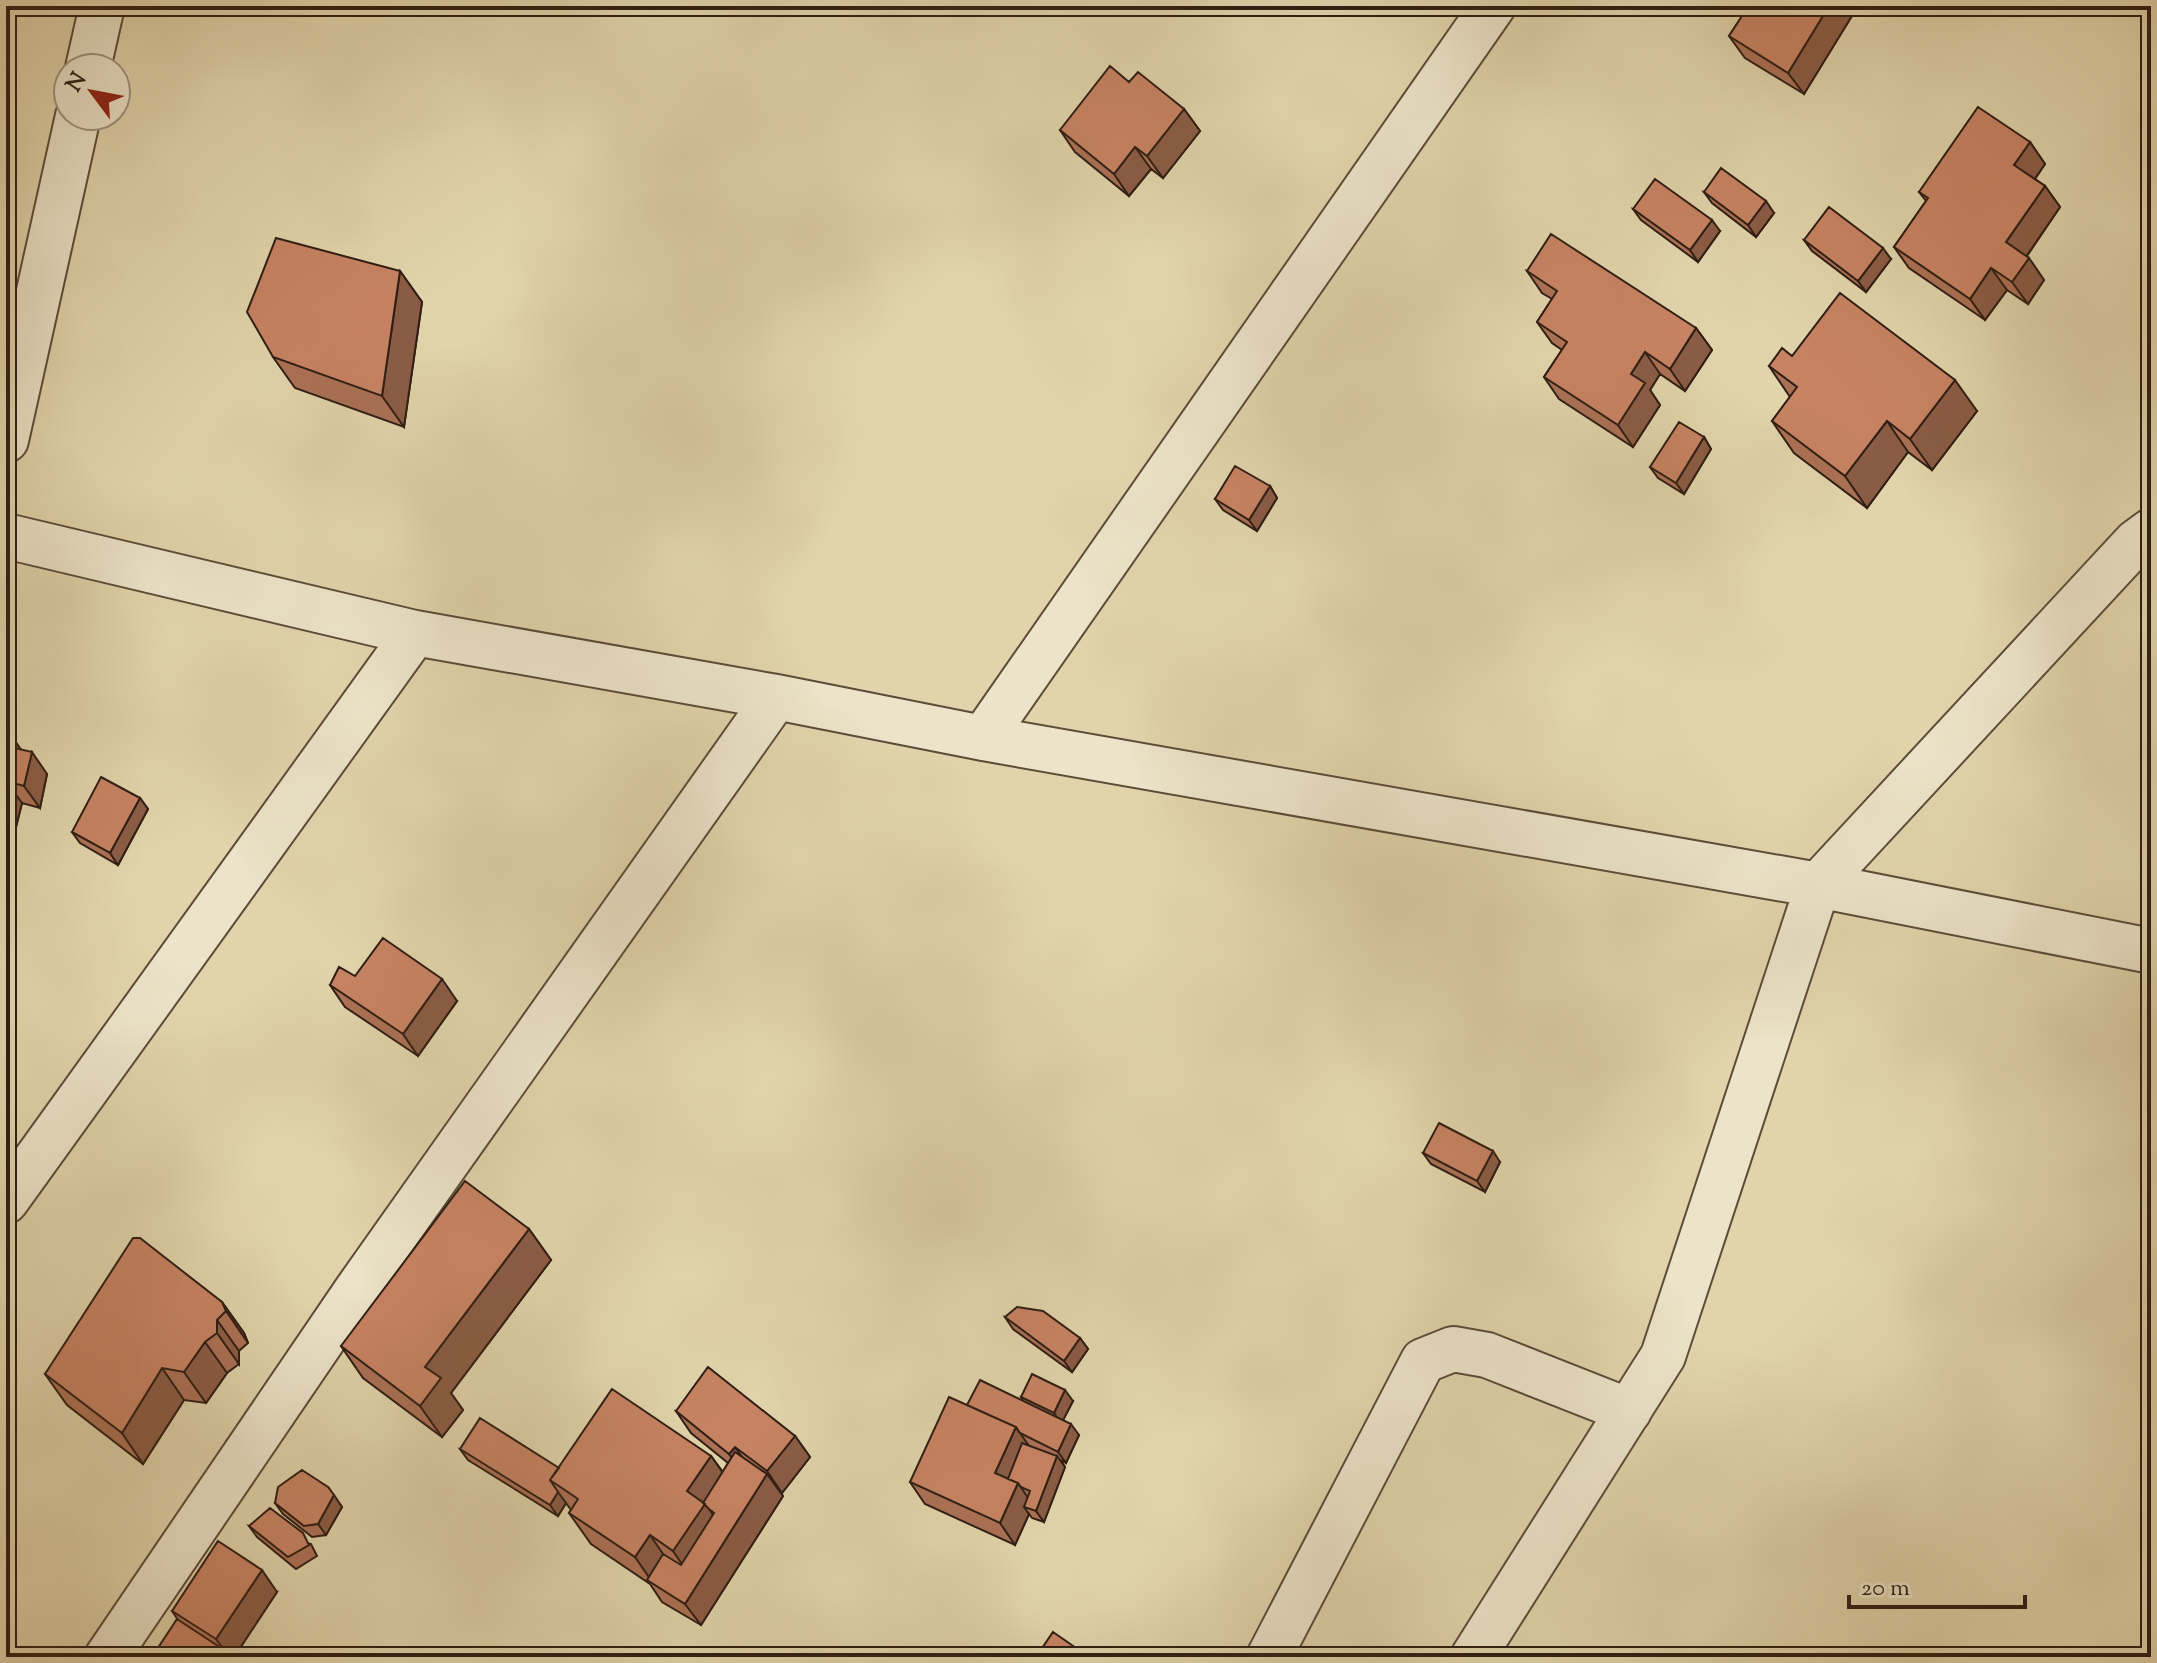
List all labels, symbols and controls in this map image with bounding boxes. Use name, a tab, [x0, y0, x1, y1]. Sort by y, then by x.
north arrow	[52, 52, 132, 132]
text: N	[59, 67, 96, 99]
scale bar	[1849, 1559, 2025, 1609]
text: 20 m	[1861, 1572, 1910, 1606]

